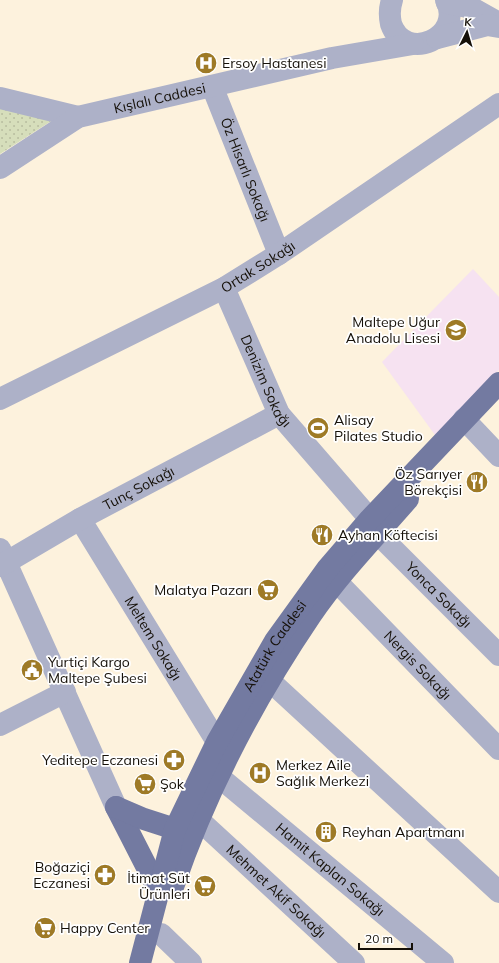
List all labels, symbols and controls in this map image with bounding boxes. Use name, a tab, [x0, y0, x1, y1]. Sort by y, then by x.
north arrow	[447, 12, 487, 52]
text: K	[464, 15, 473, 29]
hospital icon: Ersoy Hastanesi	[193, 50, 219, 76]
place label: Ersoy Hastanesi	[222, 54, 327, 72]
street label: Kışlalı Caddesi	[112, 79, 207, 117]
street label: Öz Hisarlı Sokağı	[216, 115, 274, 224]
street label: Ortak Sokağı	[217, 237, 299, 297]
place label: Maltepe Uğur Anadolu Lisesi	[346, 313, 441, 347]
school or university icon: Maltepe Uğur Anadolu Lisesi	[443, 317, 469, 343]
street label: Denizim Sokağı	[236, 332, 295, 431]
place label: Alisay Pilates Studio	[334, 411, 423, 445]
sports icon: Alisay Pilates Studio	[305, 415, 331, 441]
street label: Tunç Sokağı	[100, 462, 177, 514]
place label: Öz Sarıyer Börekçisi	[395, 465, 463, 499]
restaurant icon: Öz Sarıyer Börekçisi	[464, 469, 490, 495]
restaurant icon: Ayhan Köftecisi	[309, 522, 335, 548]
place label: Ayhan Köftecisi	[338, 526, 438, 544]
street label: Yonca Sokağı	[401, 557, 476, 632]
supermarket icon: Malatya Pazarı	[255, 577, 281, 603]
place label: Malatya Pazarı	[154, 581, 252, 599]
street label: Meltem Sokağı	[121, 593, 186, 684]
street label: Atatürk Caddesi	[239, 597, 310, 695]
street label: Nergis Sokağı	[380, 627, 455, 704]
place label: Yurtiçi Kargo Maltepe Şubesi	[47, 653, 147, 687]
public building icon: Yurtiçi Kargo Maltepe Şubesi	[19, 657, 45, 683]
pharmacy icon: Yeditepe Eczanesi	[161, 747, 187, 773]
place label: Yeditepe Eczanesi	[41, 751, 158, 769]
place label: Merkez Aile Sağlık Merkezi	[276, 756, 369, 790]
hospital icon: Merkez Aile Sağlık Merkezi	[247, 760, 273, 786]
supermarket icon: Şok	[132, 771, 158, 797]
place label: Şok	[160, 775, 185, 793]
street label: Hamit Kaplan Sokağı	[272, 819, 389, 920]
building icon: Reyhan Apartmanı	[313, 819, 339, 845]
place label: Reyhan Apartmanı	[342, 823, 465, 841]
street label: Mehmet Akif Sokağı	[222, 841, 330, 942]
place label: Boğaziçi Eczanesi	[33, 858, 90, 892]
pharmacy icon: Boğaziçi Eczanesi	[92, 862, 118, 888]
place label: İtimat Süt Ürünleri	[127, 869, 190, 903]
supermarket icon: İtimat Süt Ürünleri	[192, 873, 218, 899]
supermarket icon: Happy Center	[32, 915, 58, 941]
place label: Happy Center	[60, 919, 150, 937]
scale bar	[359, 925, 412, 951]
text: 20 m	[365, 931, 393, 946]

